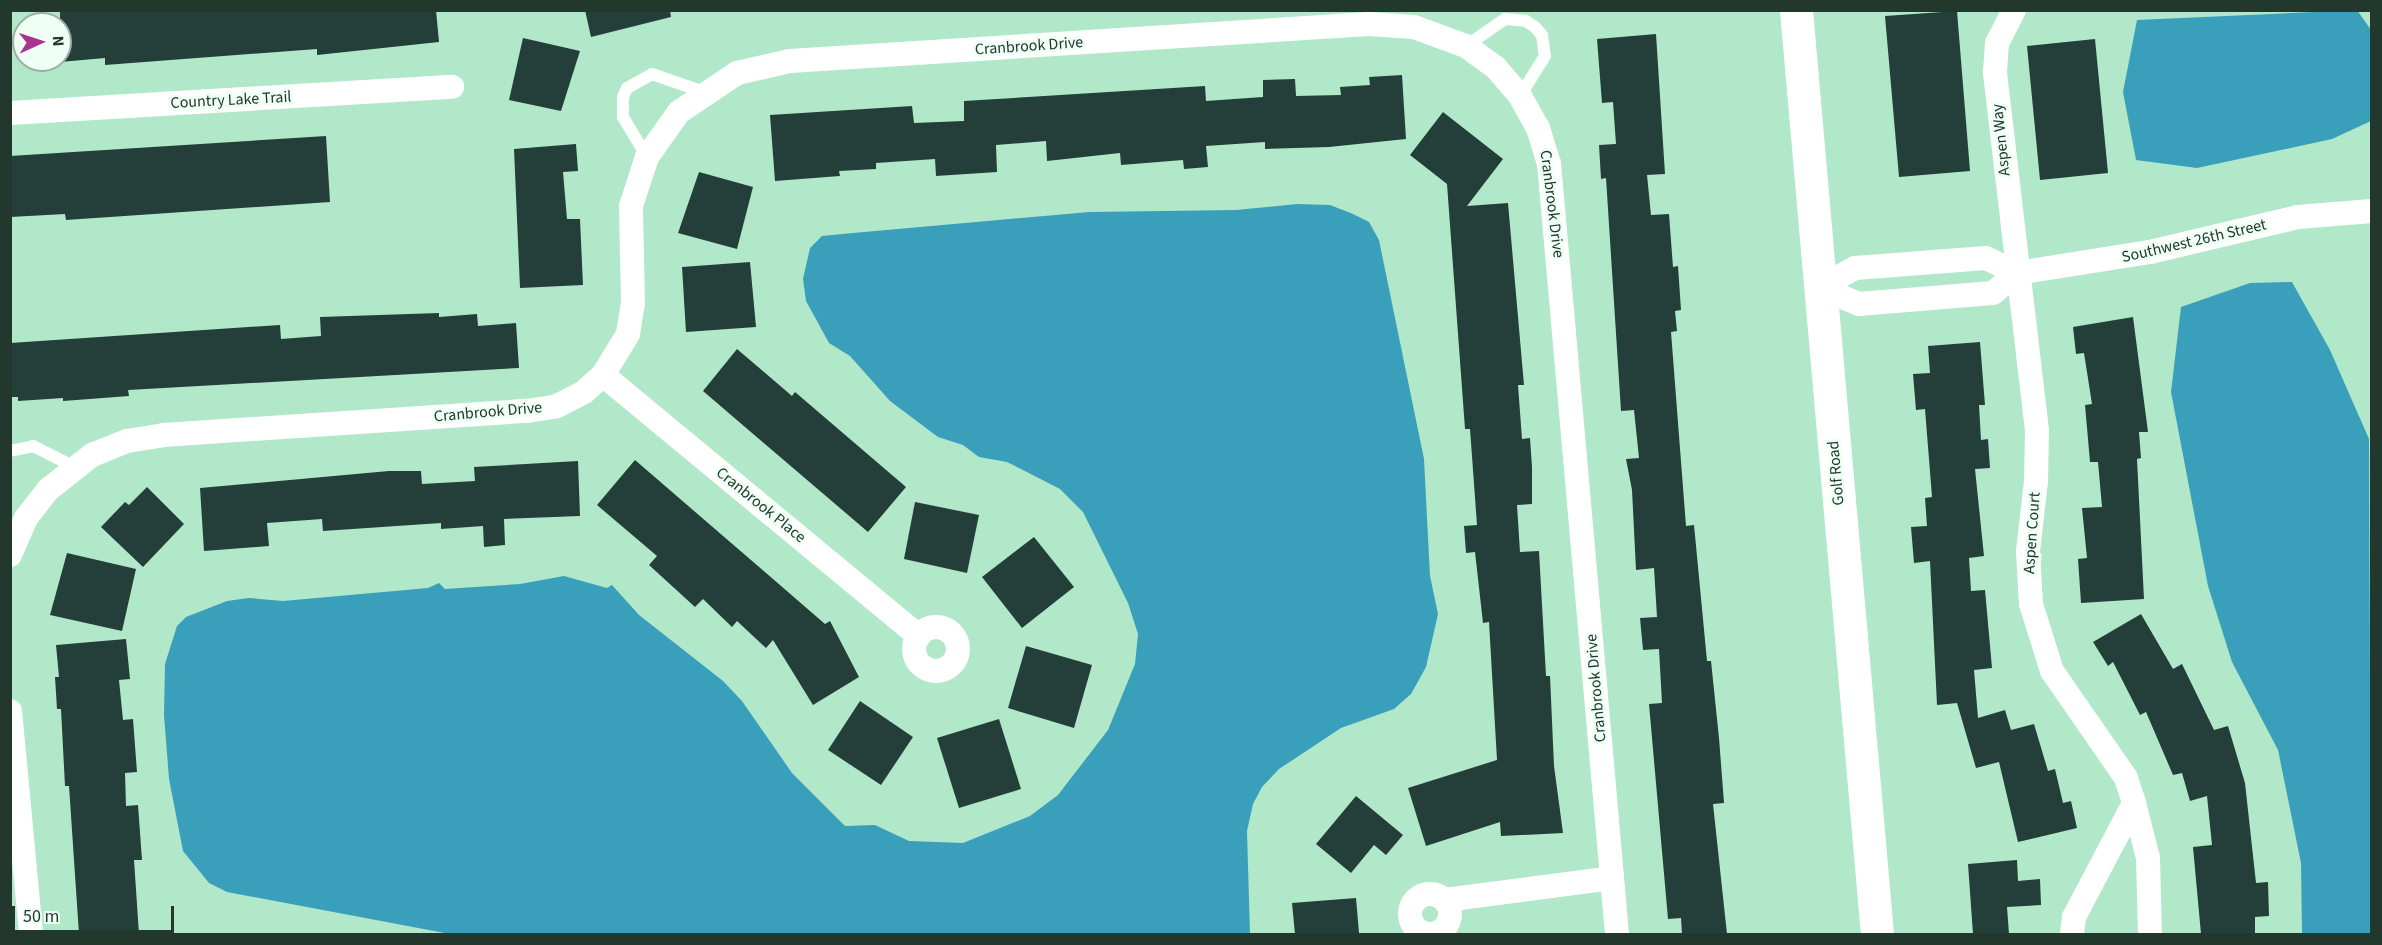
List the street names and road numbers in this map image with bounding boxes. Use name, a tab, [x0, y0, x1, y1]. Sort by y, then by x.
street label: Cranbrook Drive	[974, 33, 1084, 59]
street label: Country Lake Trail	[170, 87, 292, 113]
street label: Aspen Way	[1988, 103, 2014, 177]
street label: Cranbrook Drive	[1536, 149, 1568, 259]
street label: Southwest 26th Street	[2120, 215, 2268, 267]
street label: Cranbrook Drive	[433, 398, 543, 426]
street label: Golf Road	[1824, 440, 1848, 506]
street label: Cranbrook Place	[712, 463, 810, 547]
street label: Aspen Court	[2020, 491, 2044, 575]
street label: Cranbrook Drive	[1582, 633, 1610, 743]

